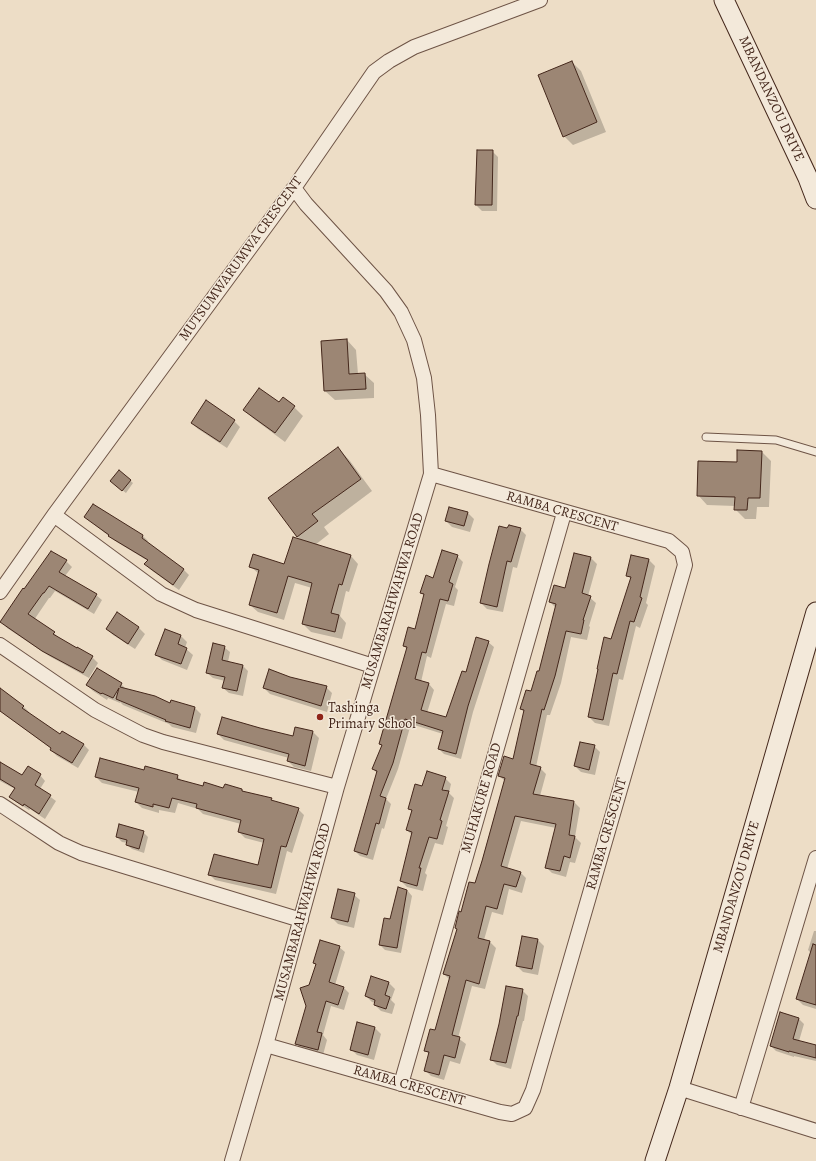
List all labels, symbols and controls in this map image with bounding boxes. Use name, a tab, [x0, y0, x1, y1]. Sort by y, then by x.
street label: MBANDANZOU DRIVE	[735, 34, 807, 164]
street label: MUTSUMWARUMWA CRESCENT	[176, 174, 306, 344]
street label: RAMBA CRESCENT	[504, 488, 620, 536]
street label: MUSAMBARAHWAHWA ROAD	[358, 511, 428, 691]
place label: Tashinga Primary School	[328, 701, 416, 734]
marker: Tashinga Primary School	[315, 712, 325, 722]
street label: MUHAKURE ROAD	[458, 741, 506, 855]
street label: RAMBA CRESCENT	[583, 776, 631, 892]
street label: MBANDANZOU DRIVE	[710, 819, 764, 955]
street label: MUSAMBARAHWAHWA ROAD	[271, 821, 335, 1003]
street label: RAMBA CRESCENT	[351, 1062, 467, 1110]

